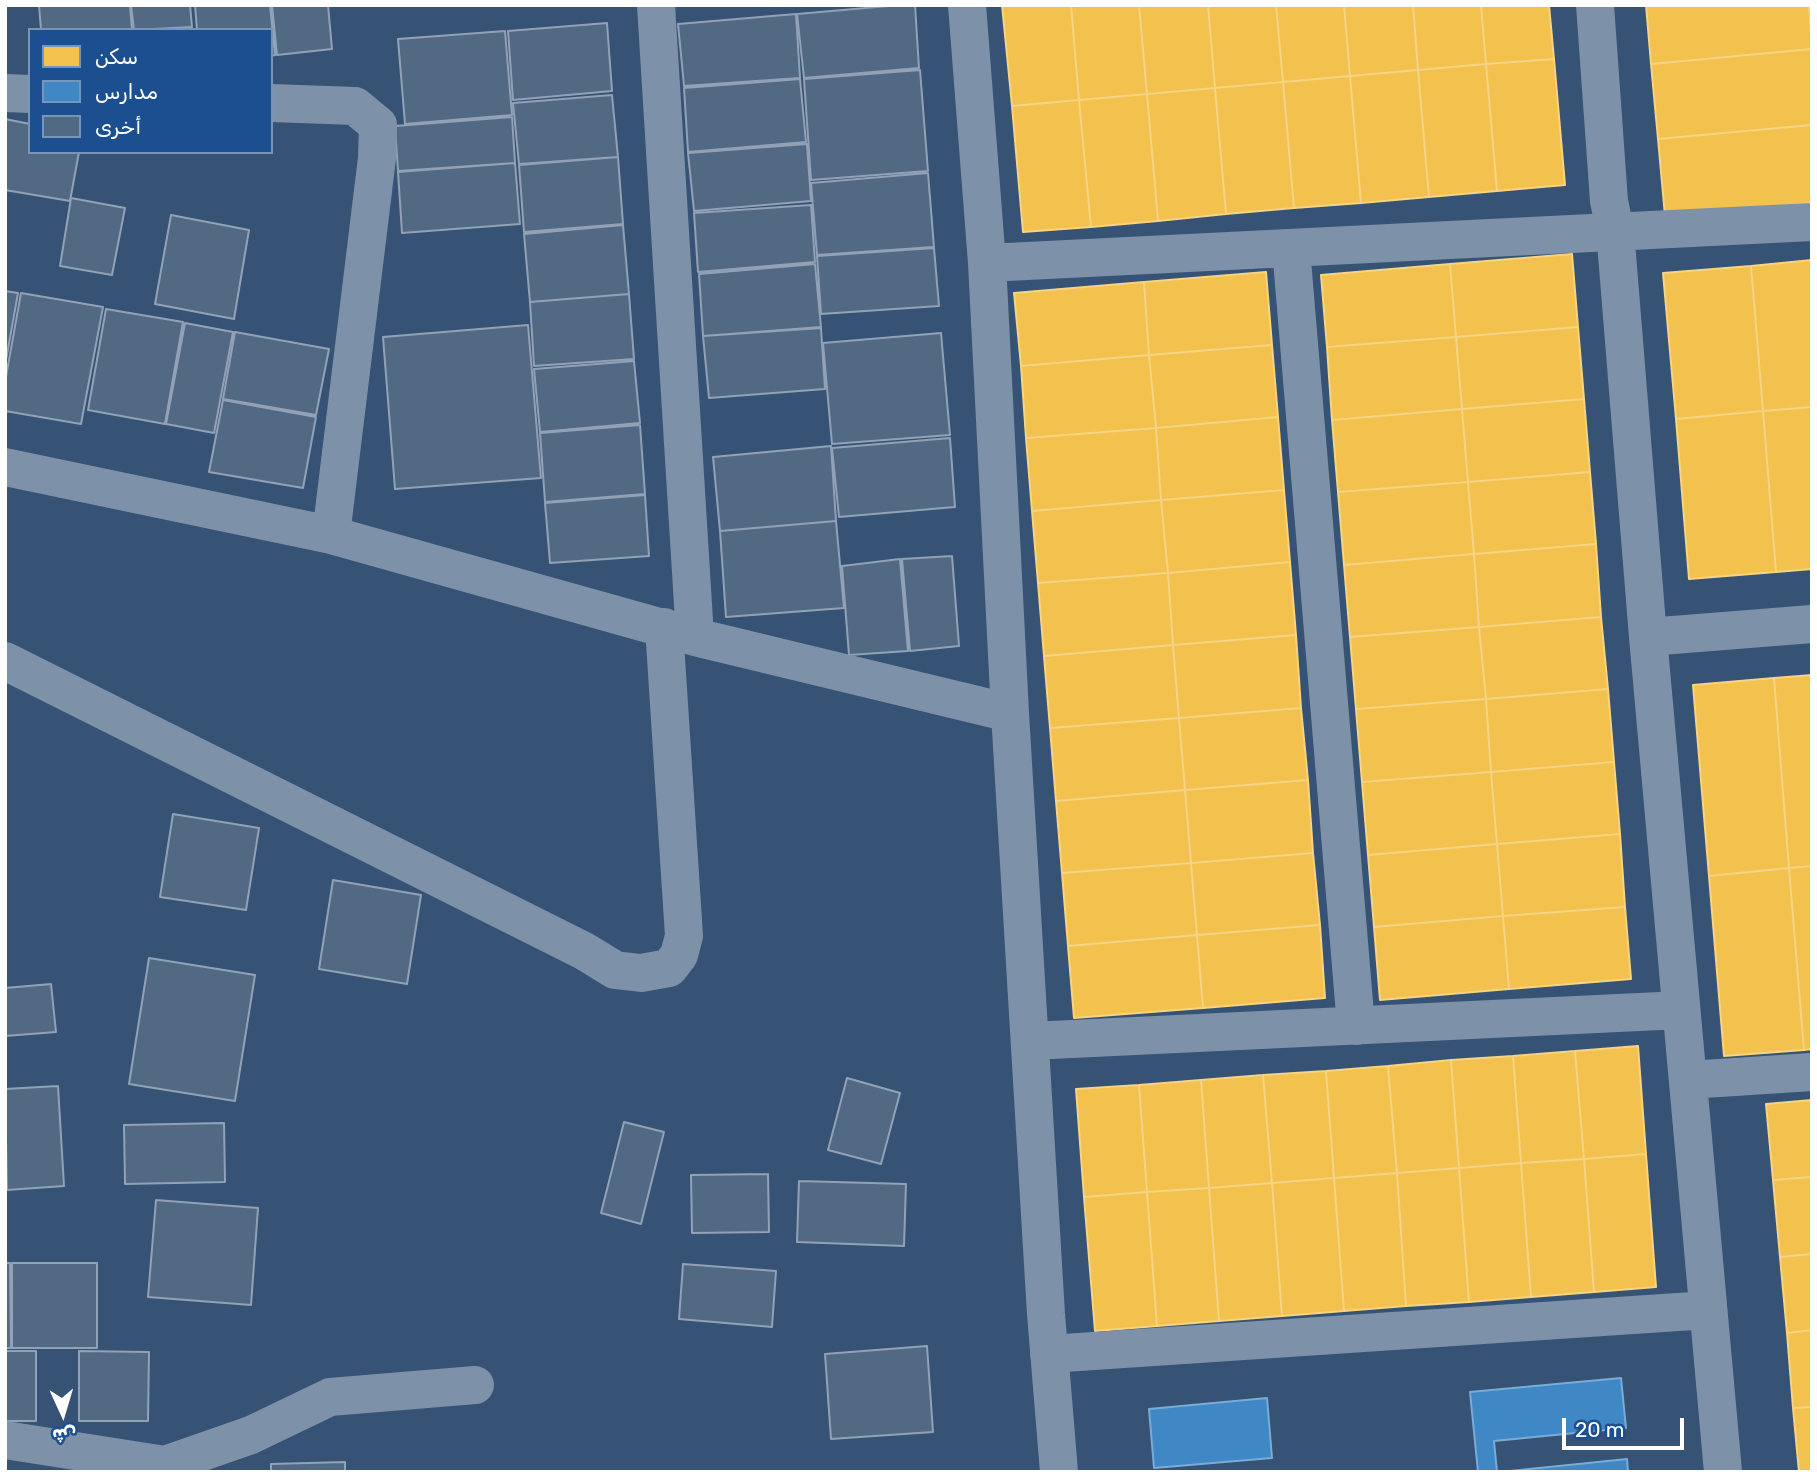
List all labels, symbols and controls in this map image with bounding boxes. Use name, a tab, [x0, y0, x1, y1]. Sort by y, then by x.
legend	[28, 28, 273, 154]
text: سكن	[95, 44, 138, 69]
text: مدارس	[95, 79, 158, 104]
text: أخرى	[95, 114, 141, 139]
north arrow	[28, 1379, 98, 1449]
scale bar	[1565, 1404, 1688, 1448]
text: 20 m	[1575, 1417, 1624, 1442]
text: ش	[52, 1423, 77, 1448]

